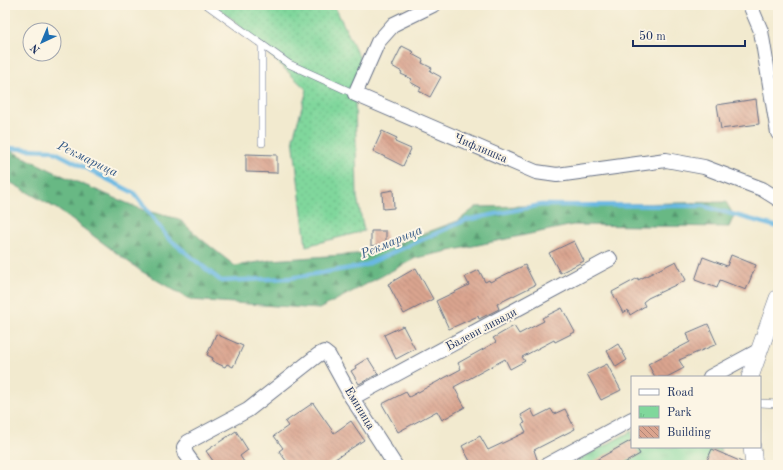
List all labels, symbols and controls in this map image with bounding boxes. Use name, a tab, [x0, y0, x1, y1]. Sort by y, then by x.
north arrow	[22, 22, 62, 62]
scale bar	[633, 22, 745, 48]
text: 50 m	[639, 30, 666, 43]
text: N	[29, 41, 43, 55]
street label: Чифлишка	[452, 132, 509, 166]
water label: Рекмарица	[54, 139, 120, 180]
water label: Рекмарица	[358, 224, 424, 262]
street label: Балеви ливади	[444, 306, 519, 354]
legend	[631, 376, 761, 448]
street label: Еминица	[342, 385, 376, 432]
text: Road	[667, 387, 694, 399]
text: Park	[667, 407, 692, 419]
text: Building	[667, 427, 711, 439]

